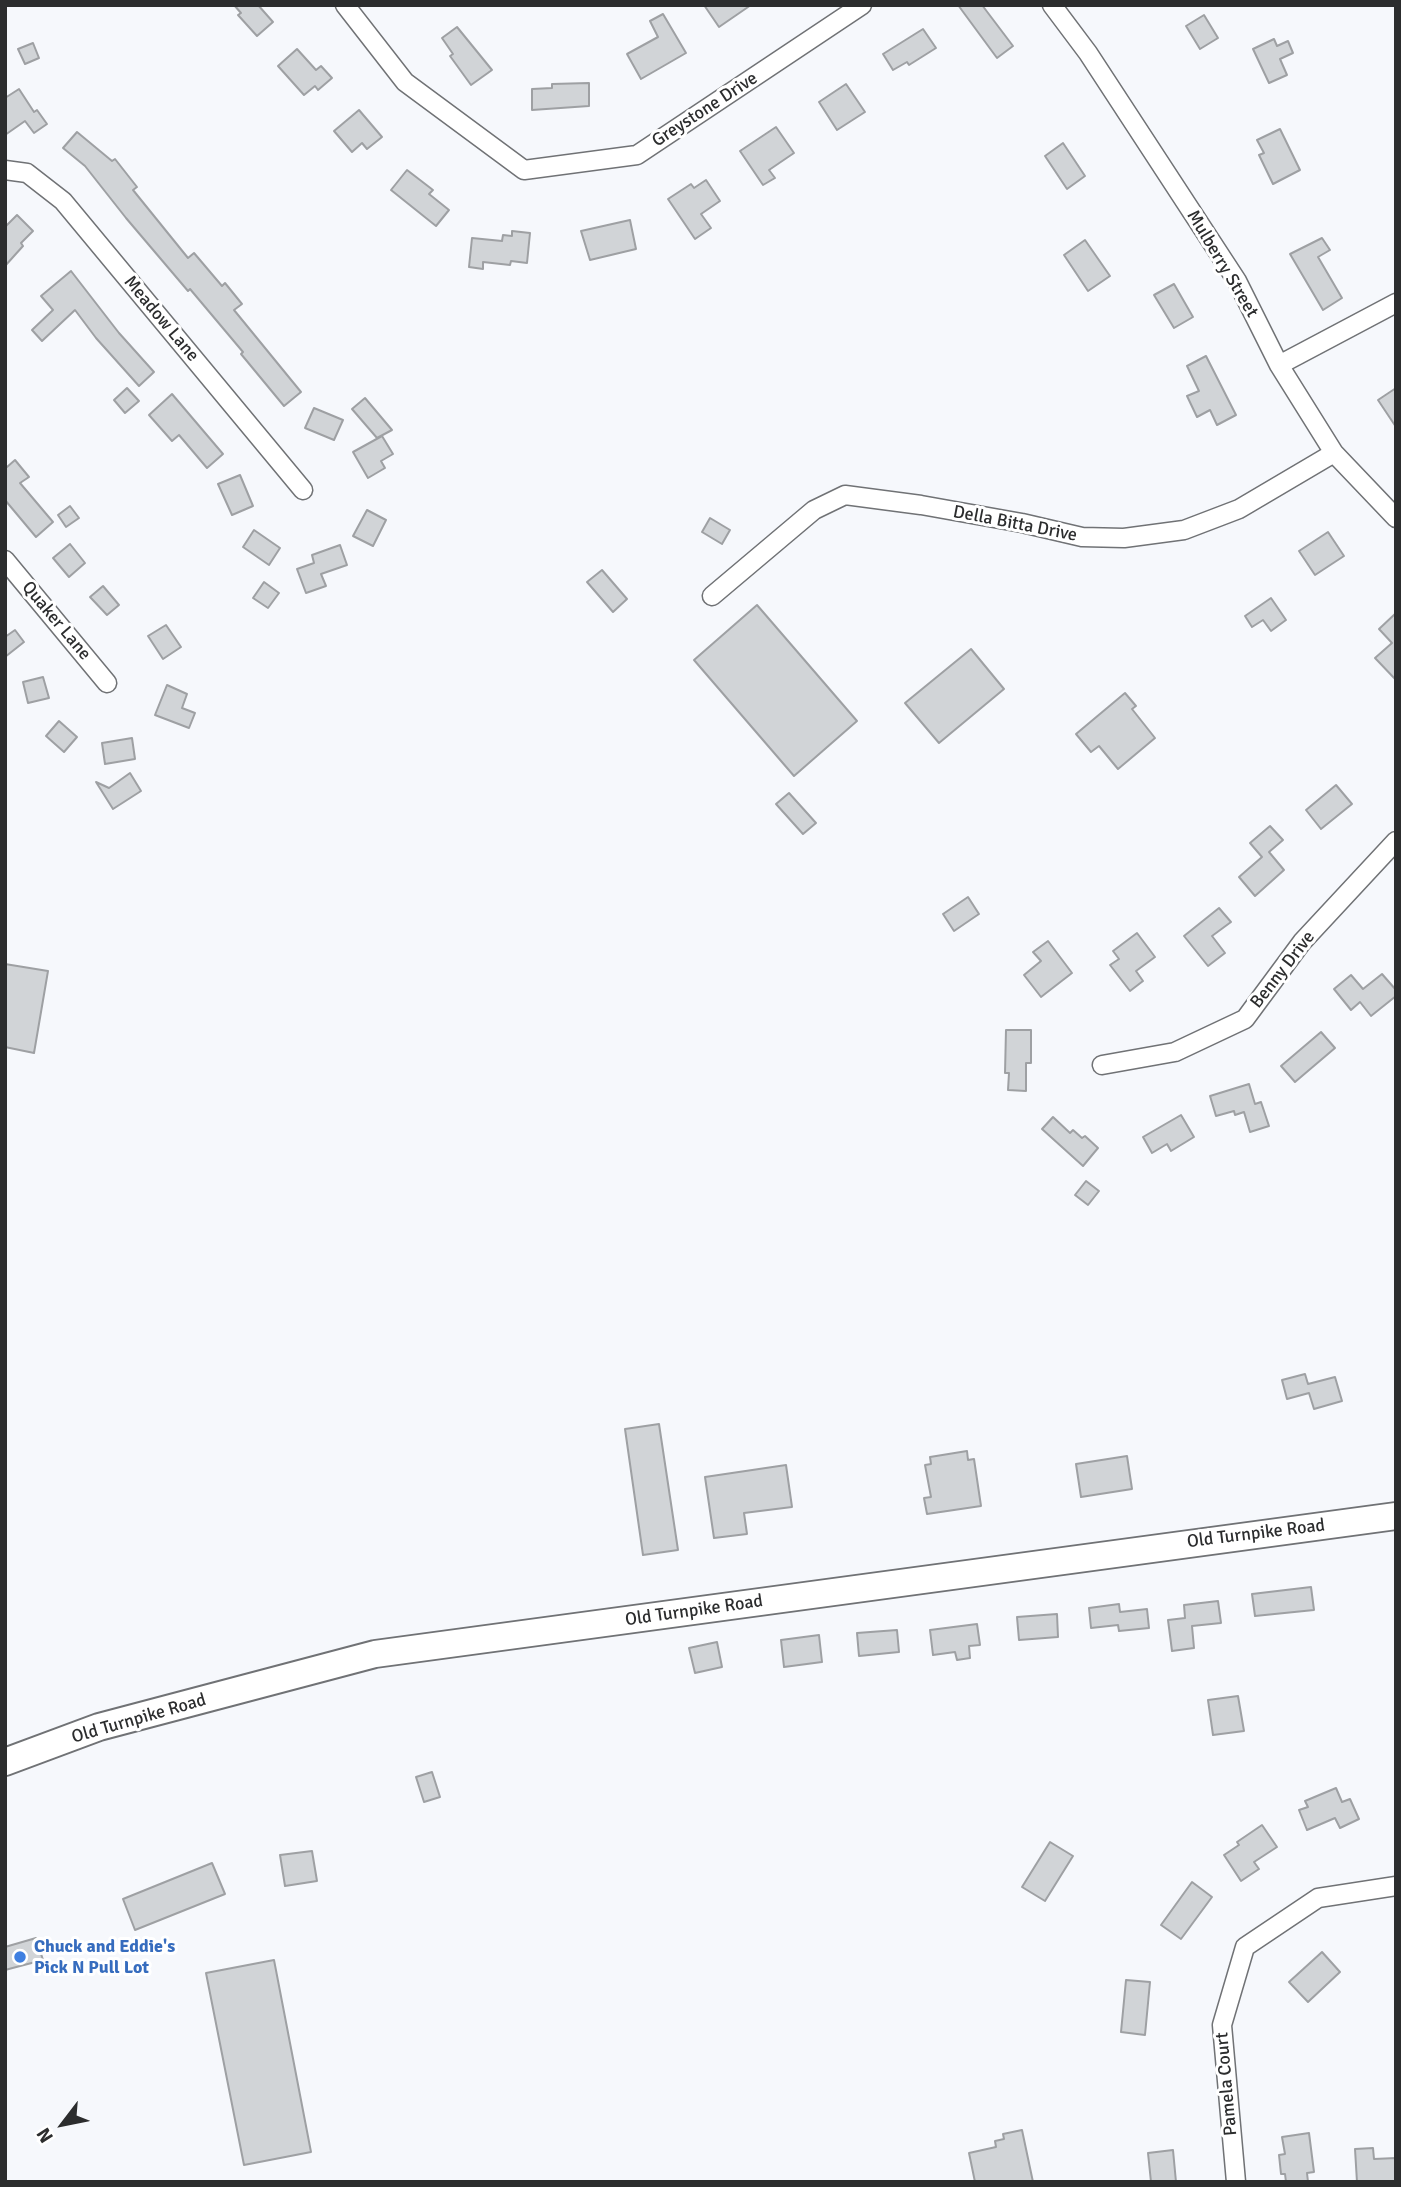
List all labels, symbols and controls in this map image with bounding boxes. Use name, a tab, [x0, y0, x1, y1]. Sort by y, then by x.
street label: Greystone Drive	[648, 68, 762, 152]
street label: Mulberry Street	[1182, 207, 1262, 321]
street label: Meadow Lane	[119, 272, 203, 366]
street label: Della Bitta Drive	[951, 501, 1079, 547]
street label: Quaker Lane	[17, 577, 95, 665]
street label: Benny Drive	[1246, 927, 1320, 1013]
street label: Old Turnpike Road	[1186, 1515, 1326, 1553]
street label: Old Turnpike Road	[624, 1591, 764, 1631]
street label: Old Turnpike Road	[69, 1689, 209, 1749]
place label: Chuck and Eddie's Pick N Pull Lot	[34, 1936, 175, 1979]
marker: Chuck and Eddie's Pick N Pull Lot	[12, 1949, 28, 1965]
street label: Pamela Court	[1212, 2031, 1242, 2137]
north arrow	[28, 2089, 98, 2159]
text: N	[32, 2123, 59, 2147]

